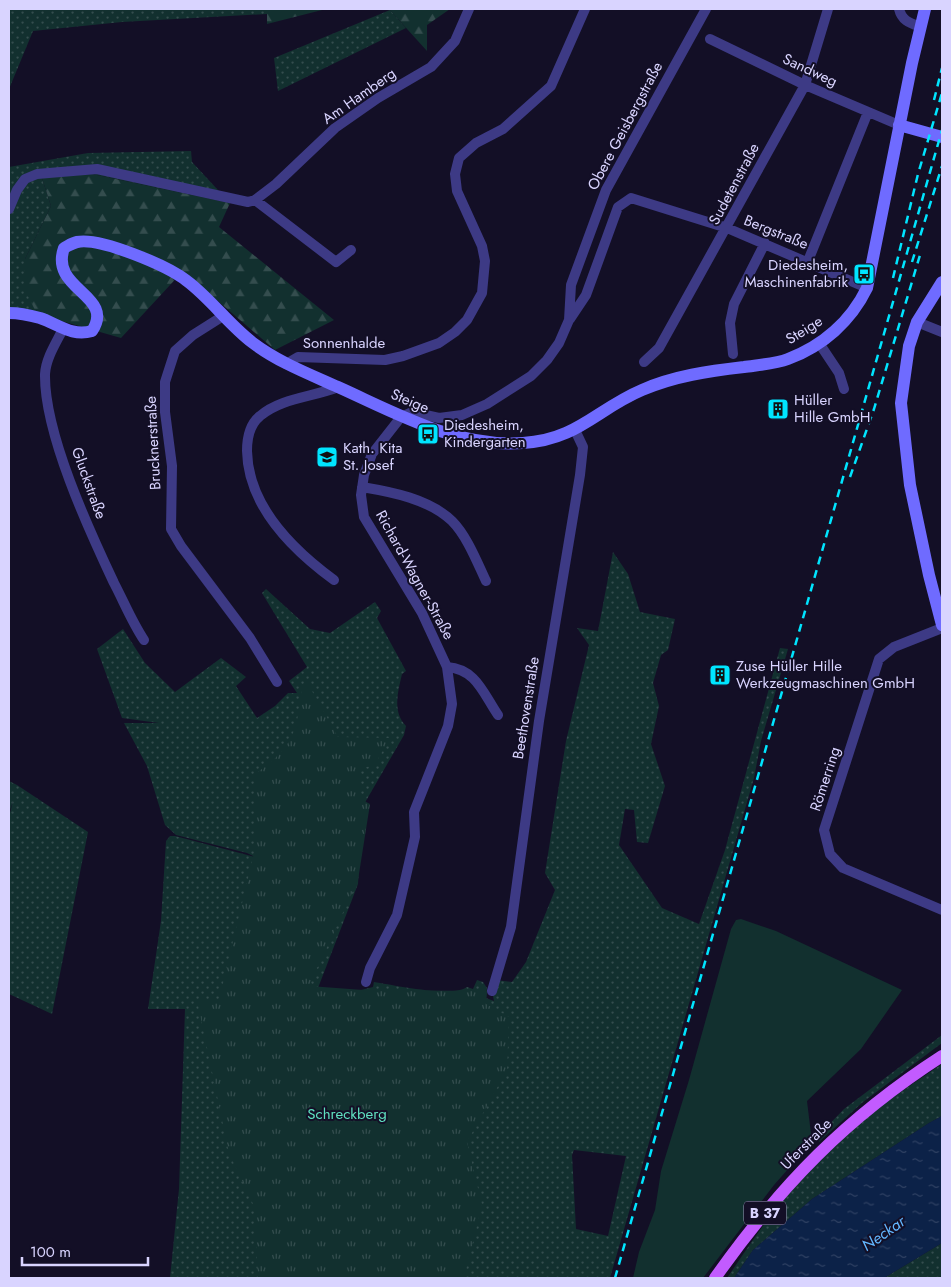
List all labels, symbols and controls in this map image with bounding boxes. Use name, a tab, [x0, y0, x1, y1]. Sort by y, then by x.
street label: Sandweg	[779, 48, 841, 92]
street label: Obere Geisbergstraße	[582, 58, 668, 194]
street label: Am Hamberg	[318, 62, 400, 130]
street label: Sudetenstraße	[703, 139, 765, 229]
street label: Bergstraße	[740, 209, 812, 255]
place label: Diedesheim, Maschinenfabrik	[744, 254, 848, 293]
bus stop icon: Diedesheim, Maschinenfabrik	[852, 262, 876, 286]
street label: Steige	[781, 310, 827, 350]
street label: Sonnenhalde	[303, 332, 386, 354]
street label: Steige	[387, 383, 433, 419]
place label: Hüller Hille GmbH	[794, 389, 870, 428]
street label: Brucknerstraße	[140, 395, 166, 491]
building icon: Hüller Hille GmbH	[766, 397, 790, 421]
place label: Diedesheim, Kindergarten	[444, 414, 526, 453]
bus stop icon: Diedesheim, Kindergarten	[416, 422, 440, 446]
place label: Kath. Kita St. Josef	[343, 437, 402, 476]
street label: Gluckstraße	[66, 444, 112, 522]
school or university icon: Kath. Kita St. Josef	[315, 445, 339, 469]
street label: Richard-Wagner-Straße	[370, 506, 460, 644]
street label: Beethovenstraße	[507, 655, 545, 761]
place label: Zuse Hüller Hille Werkzeugmaschinen GmbH	[736, 655, 915, 694]
building icon: Zuse Hüller Hille Werkzeugmaschinen GmbH	[708, 663, 732, 687]
street label: Römerring	[804, 744, 846, 814]
park label: Schreckberg	[307, 1103, 387, 1125]
street label: Uferstraße	[775, 1113, 837, 1175]
road number: B 37	[744, 1202, 786, 1224]
water label: Neckar	[857, 1209, 911, 1257]
scale bar	[22, 1234, 149, 1266]
text: 100 m	[30, 1241, 71, 1263]

